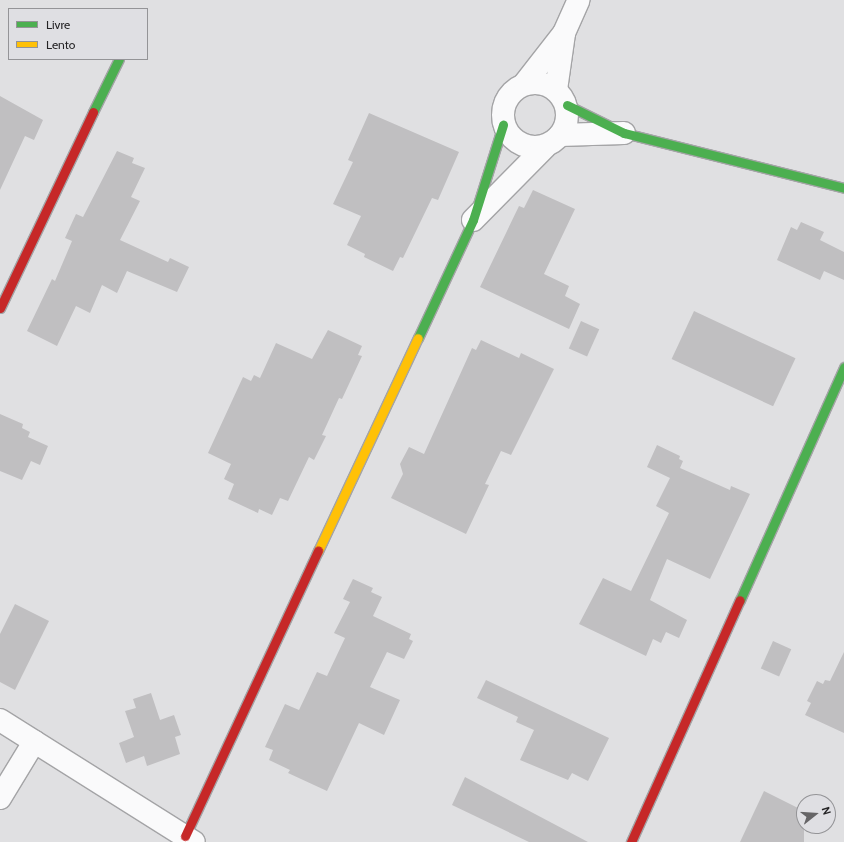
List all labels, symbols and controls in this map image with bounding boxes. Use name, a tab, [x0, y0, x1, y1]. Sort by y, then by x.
legend	[8, 8, 148, 60]
text: Livre	[46, 17, 70, 32]
text: Lento	[46, 37, 75, 52]
north arrow	[796, 794, 836, 834]
text: N	[819, 805, 834, 817]

